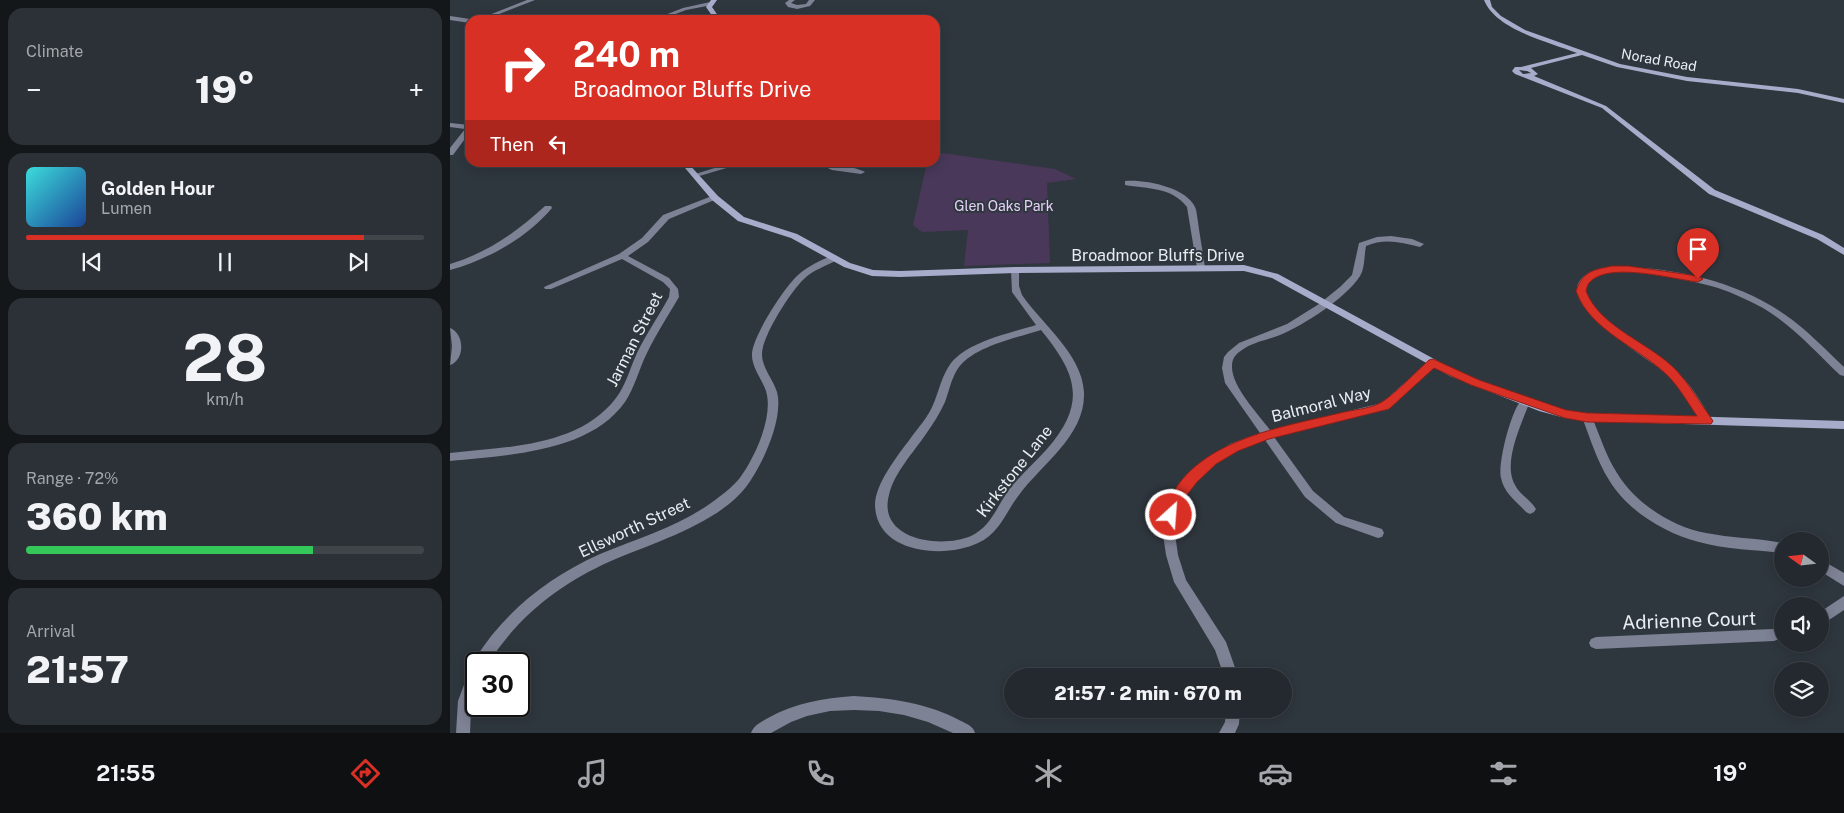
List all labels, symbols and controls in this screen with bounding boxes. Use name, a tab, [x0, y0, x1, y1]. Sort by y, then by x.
text: 240 m	[573, 34, 680, 75]
icon: right	[490, 35, 555, 100]
text: Climate	[26, 42, 83, 61]
street label: Norad Road	[1620, 46, 1698, 74]
text: 19°	[195, 67, 255, 112]
text: −	[26, 73, 42, 106]
text: +	[408, 73, 424, 106]
text: Broadmoor Bluffs Drive	[573, 76, 811, 102]
icon: left	[544, 130, 572, 158]
text: Then	[490, 133, 534, 155]
text: Golden Hour	[101, 177, 215, 199]
park label: Glen Oaks Park	[954, 198, 1054, 214]
text: Lumen	[101, 199, 152, 218]
pin	[1677, 228, 1719, 279]
icon: arrive	[1684, 235, 1712, 263]
street label: Broadmoor Bluffs Drive	[1071, 246, 1245, 265]
icon: previous	[78, 248, 106, 276]
icon: pause	[211, 248, 239, 276]
icon: next	[344, 248, 372, 276]
street label: Jarman Street	[602, 289, 666, 390]
text: 28	[183, 319, 267, 396]
street label: Balmoral Way	[1269, 383, 1373, 426]
text: km/h	[206, 390, 244, 409]
street label: Kirkstone Lane	[973, 422, 1056, 521]
text: Range · 72%	[26, 469, 118, 488]
position arrow	[1144, 488, 1196, 540]
street label: Ellsworth Street	[576, 493, 693, 562]
text: 360 km	[26, 494, 168, 539]
north arrow	[1774, 532, 1829, 588]
map controls	[1774, 532, 1829, 717]
button: sound	[1774, 597, 1829, 652]
street label: Adrienne Court	[1622, 607, 1756, 633]
text: Arrival	[26, 622, 75, 641]
text: 21:57	[26, 647, 129, 692]
speed limit sign: 30	[465, 652, 530, 717]
button: layers	[1774, 662, 1829, 717]
text: 21:57 · 2 min · 670 m	[1054, 682, 1242, 704]
icon: directions	[348, 756, 383, 791]
icon: music	[575, 756, 610, 791]
icon: phone	[803, 756, 838, 791]
icon: climate	[1031, 756, 1066, 791]
icon: car	[1258, 756, 1293, 791]
icon: filters	[1486, 756, 1521, 791]
text: 21:55	[96, 760, 155, 786]
text: 19°	[1713, 760, 1748, 786]

